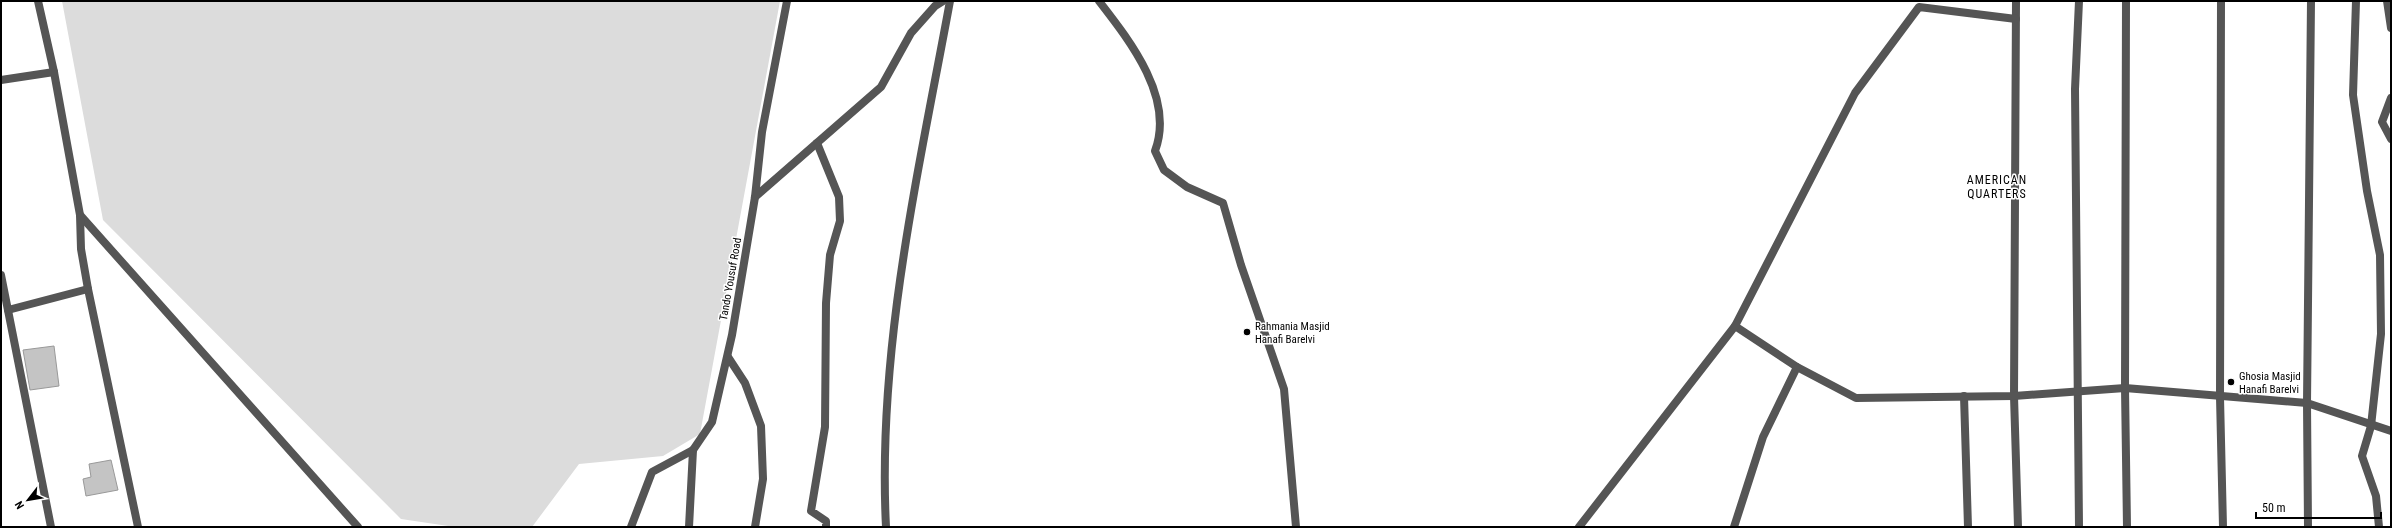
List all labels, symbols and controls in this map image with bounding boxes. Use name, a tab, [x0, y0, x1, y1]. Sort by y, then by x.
district label: AMERICAN QUARTERS	[1967, 173, 2027, 201]
street label: Tando Yousuf Road	[717, 237, 744, 322]
place label: Rahmania Masjid Hanafi Barelvi	[1255, 320, 1330, 346]
marker: Rahmania Masjid Hanafi Barelvi	[1242, 327, 1252, 337]
place label: Ghosia Masjid Hanafi Barelvi	[2239, 370, 2301, 396]
marker: Ghosia Masjid Hanafi Barelvi	[2226, 377, 2236, 387]
north arrow	[8, 480, 48, 520]
scale bar	[2256, 494, 2381, 520]
text: N	[12, 498, 27, 511]
text: 50 m	[2262, 501, 2286, 515]

